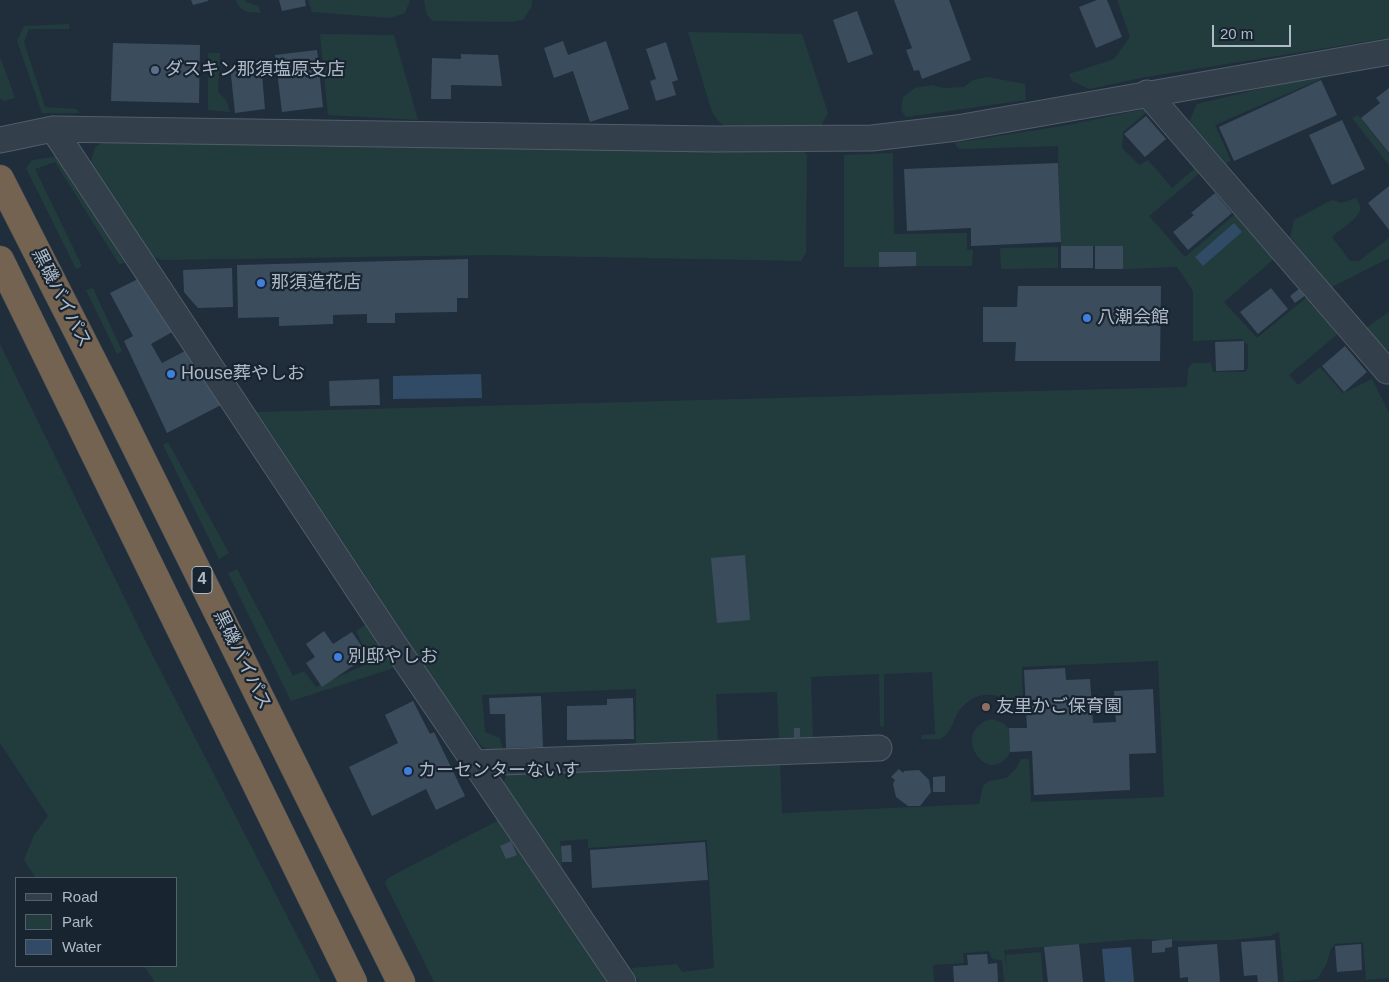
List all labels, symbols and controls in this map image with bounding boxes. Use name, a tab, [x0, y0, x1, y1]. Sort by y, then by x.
scale bar	[1214, 15, 1293, 47]
text: 20 m	[1220, 25, 1253, 42]
place label: ダスキン那須塩原支店	[165, 59, 345, 81]
marker: ダスキン那須塩原支店	[149, 64, 161, 76]
street label: 黒磯バイパス	[27, 245, 95, 351]
place label: 那須造花店	[271, 272, 361, 294]
marker: 那須造花店	[255, 277, 267, 289]
place label: 八潮会館	[1097, 307, 1169, 329]
marker: 八潮会館	[1081, 312, 1093, 324]
place label: House葬やしお	[181, 363, 305, 385]
marker: House葬やしお	[165, 368, 177, 380]
road number: 4	[192, 566, 212, 594]
street label: 黒磯バイパス	[209, 607, 275, 713]
place label: 別邸やしお	[348, 646, 438, 668]
marker: 別邸やしお	[332, 651, 344, 663]
place label: 友里かご保育園	[996, 696, 1122, 718]
marker: 友里かご保育園	[980, 701, 992, 713]
place label: カーセンターないす	[418, 760, 580, 782]
marker: カーセンターないす	[402, 765, 414, 777]
legend	[15, 877, 178, 967]
text: Road	[62, 888, 98, 905]
text: Park	[62, 913, 93, 930]
text: Water	[62, 938, 101, 955]

